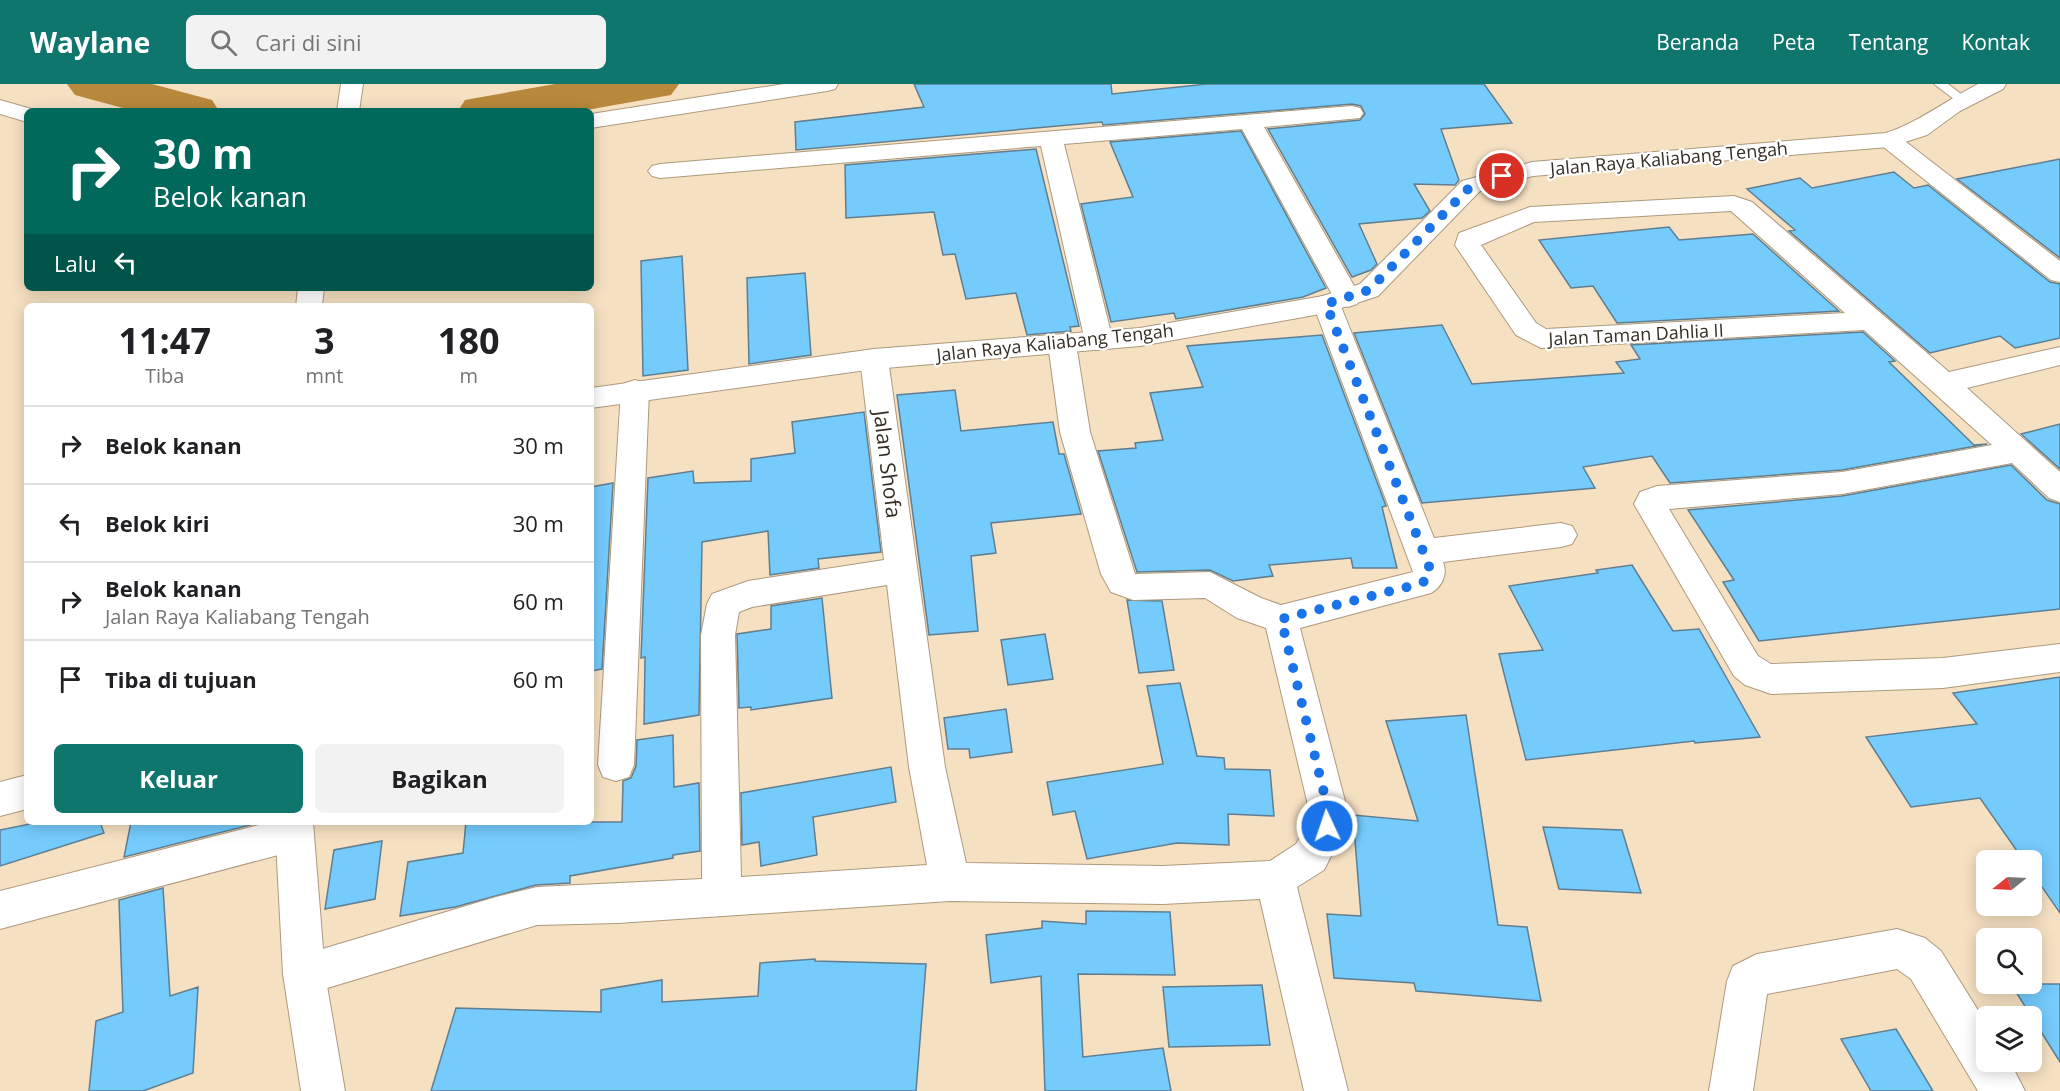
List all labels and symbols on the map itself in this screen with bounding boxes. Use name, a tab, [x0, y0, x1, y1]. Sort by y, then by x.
street label: Jalan Raya Kaliabang Tengah	[1547, 136, 1789, 181]
pin	[1476, 150, 1527, 201]
street label: Jalan Taman Dahlia II	[1546, 317, 1724, 351]
street label: Jalan Raya Kaliabang Tengah	[933, 318, 1175, 367]
street label: Jalan Shofa	[867, 407, 908, 519]
position arrow	[1295, 794, 1359, 858]
north arrow	[1976, 850, 2042, 916]

